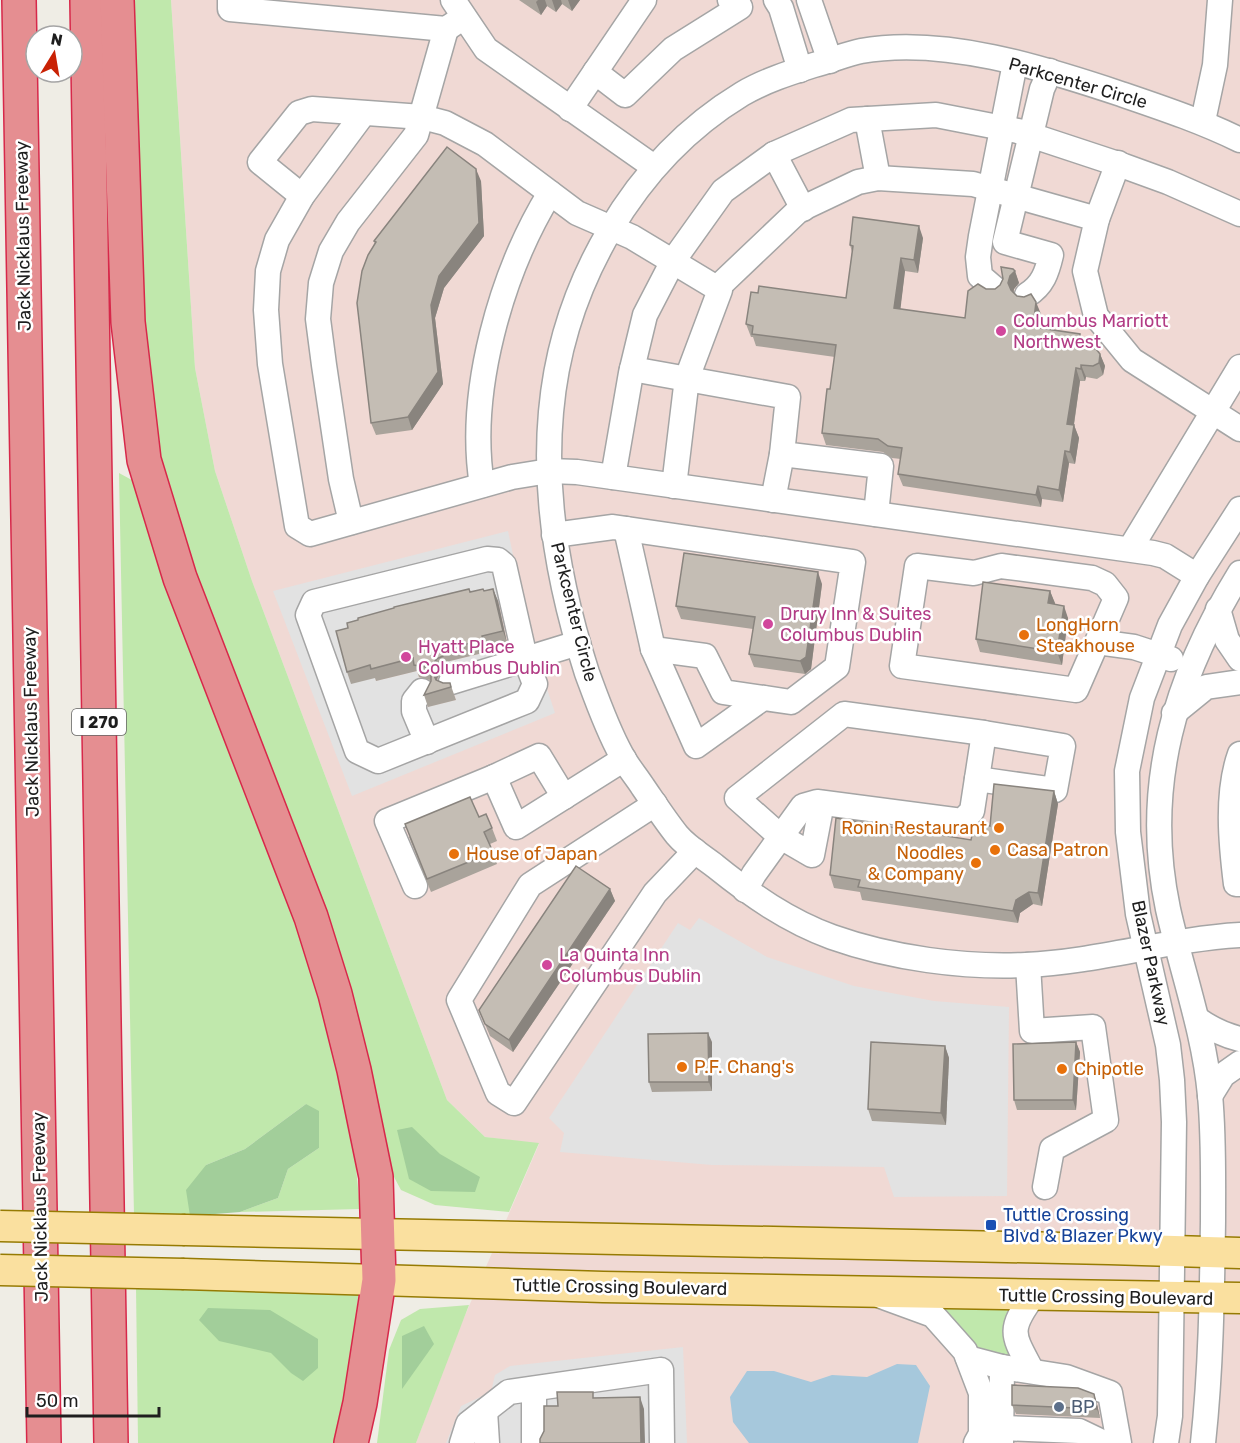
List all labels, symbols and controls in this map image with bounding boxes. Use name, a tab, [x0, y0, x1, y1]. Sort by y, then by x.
north arrow	[24, 24, 84, 84]
text: N	[49, 29, 64, 50]
street label: Parkcenter Circle	[1006, 53, 1150, 113]
street label: Jack Nicklaus Freeway	[10, 141, 36, 331]
place label: Columbus Marriott Northwest	[1013, 310, 1168, 353]
marker: Columbus Marriott Northwest	[994, 324, 1008, 338]
street label: Parkcenter Circle	[546, 540, 602, 684]
place label: Drury Inn & Suites Columbus Dublin	[780, 603, 932, 646]
place label: LongHorn Steakhouse	[1036, 614, 1135, 657]
marker: Drury Inn & Suites Columbus Dublin	[761, 617, 775, 631]
street label: Jack Nicklaus Freeway	[18, 627, 44, 817]
marker: LongHorn Steakhouse	[1017, 628, 1031, 642]
place label: Hyatt Place Columbus Dublin	[418, 636, 560, 679]
marker: Hyatt Place Columbus Dublin	[399, 650, 413, 664]
road number: I 270	[72, 709, 126, 735]
place label: Ronin Restaurant	[841, 817, 987, 839]
marker: Ronin Restaurant	[992, 821, 1006, 835]
place label: Casa Patron	[1007, 839, 1109, 861]
place label: Noodles & Company	[868, 842, 964, 885]
place label: House of Japan	[466, 843, 598, 865]
marker: Casa Patron	[988, 843, 1002, 857]
marker: House of Japan	[447, 847, 461, 861]
marker: Noodles & Company	[969, 856, 983, 870]
street label: Blazer Parkway	[1127, 898, 1175, 1028]
place label: La Quinta Inn Columbus Dublin	[559, 944, 701, 987]
marker: La Quinta Inn Columbus Dublin	[540, 958, 554, 972]
place label: P.F. Chang's	[694, 1056, 794, 1078]
place label: Chipotle	[1074, 1058, 1144, 1080]
marker: P.F. Chang's	[675, 1060, 689, 1074]
marker: Chipotle	[1055, 1062, 1069, 1076]
street label: Jack Nicklaus Freeway	[27, 1112, 53, 1302]
place label: Tuttle Crossing Blvd & Blazer Pkwy	[1003, 1204, 1163, 1247]
marker: Tuttle Crossing Blvd & Blazer Pkwy	[984, 1218, 998, 1232]
street label: Tuttle Crossing Boulevard	[512, 1274, 728, 1300]
street label: Tuttle Crossing Boulevard	[998, 1284, 1214, 1310]
scale bar	[27, 1380, 159, 1418]
text: 50 m	[36, 1390, 79, 1412]
place label: BP	[1071, 1396, 1095, 1418]
marker: BP	[1052, 1400, 1066, 1414]

